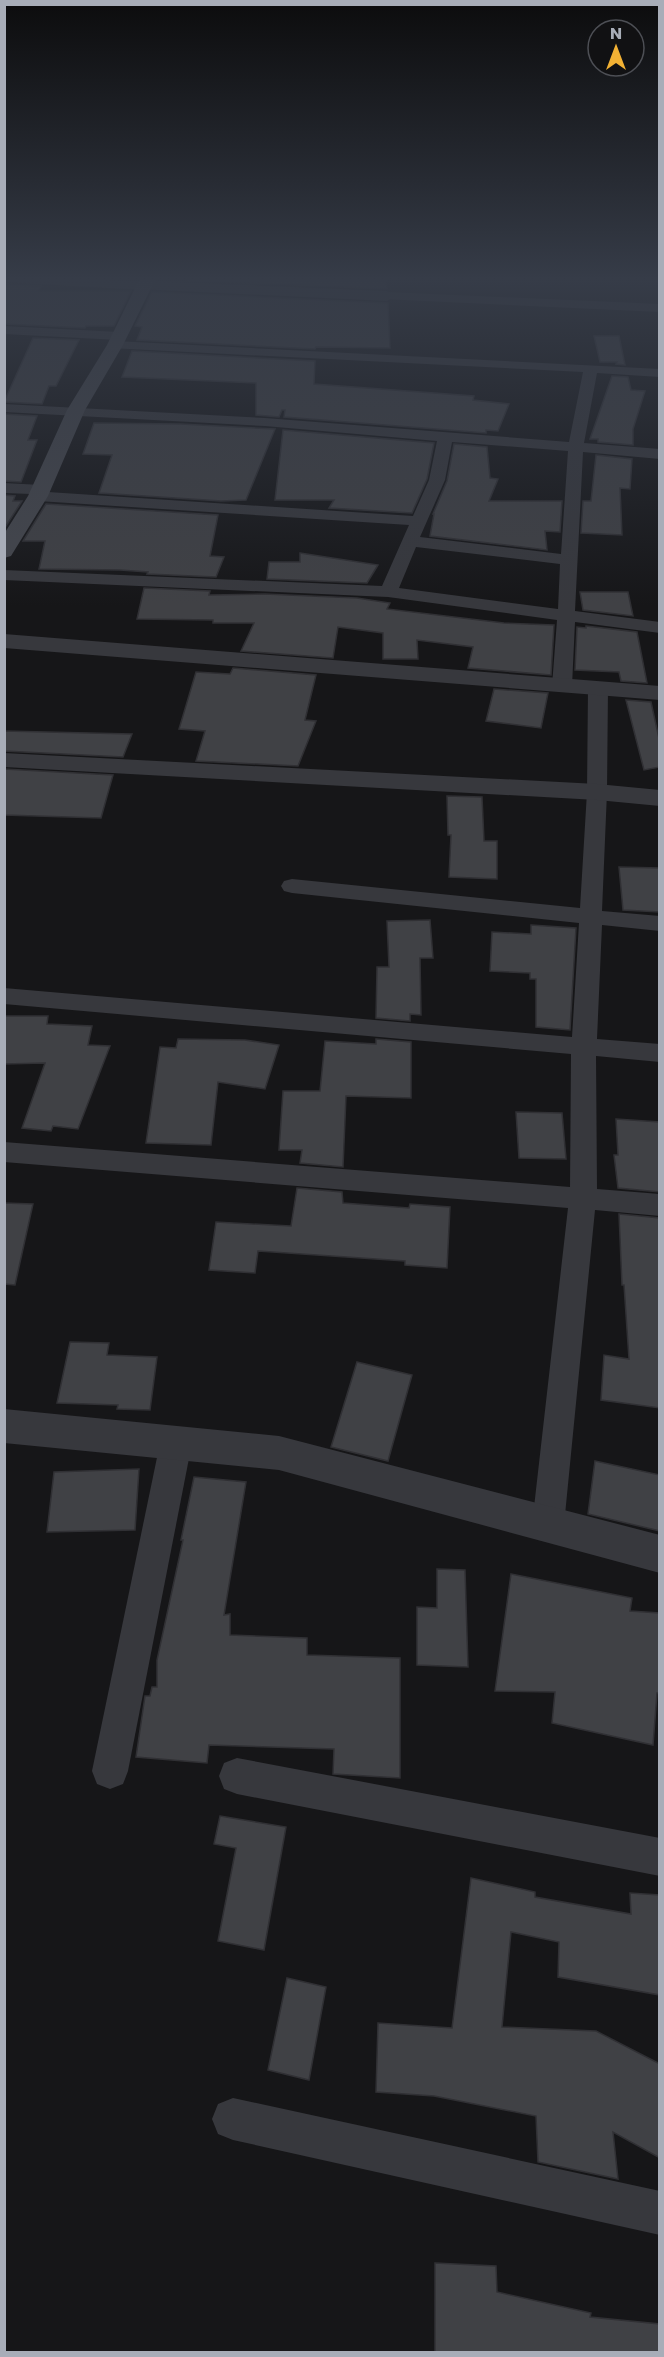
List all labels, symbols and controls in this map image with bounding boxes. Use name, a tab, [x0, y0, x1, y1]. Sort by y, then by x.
north arrow	[586, 18, 646, 78]
text: N	[610, 22, 622, 45]

